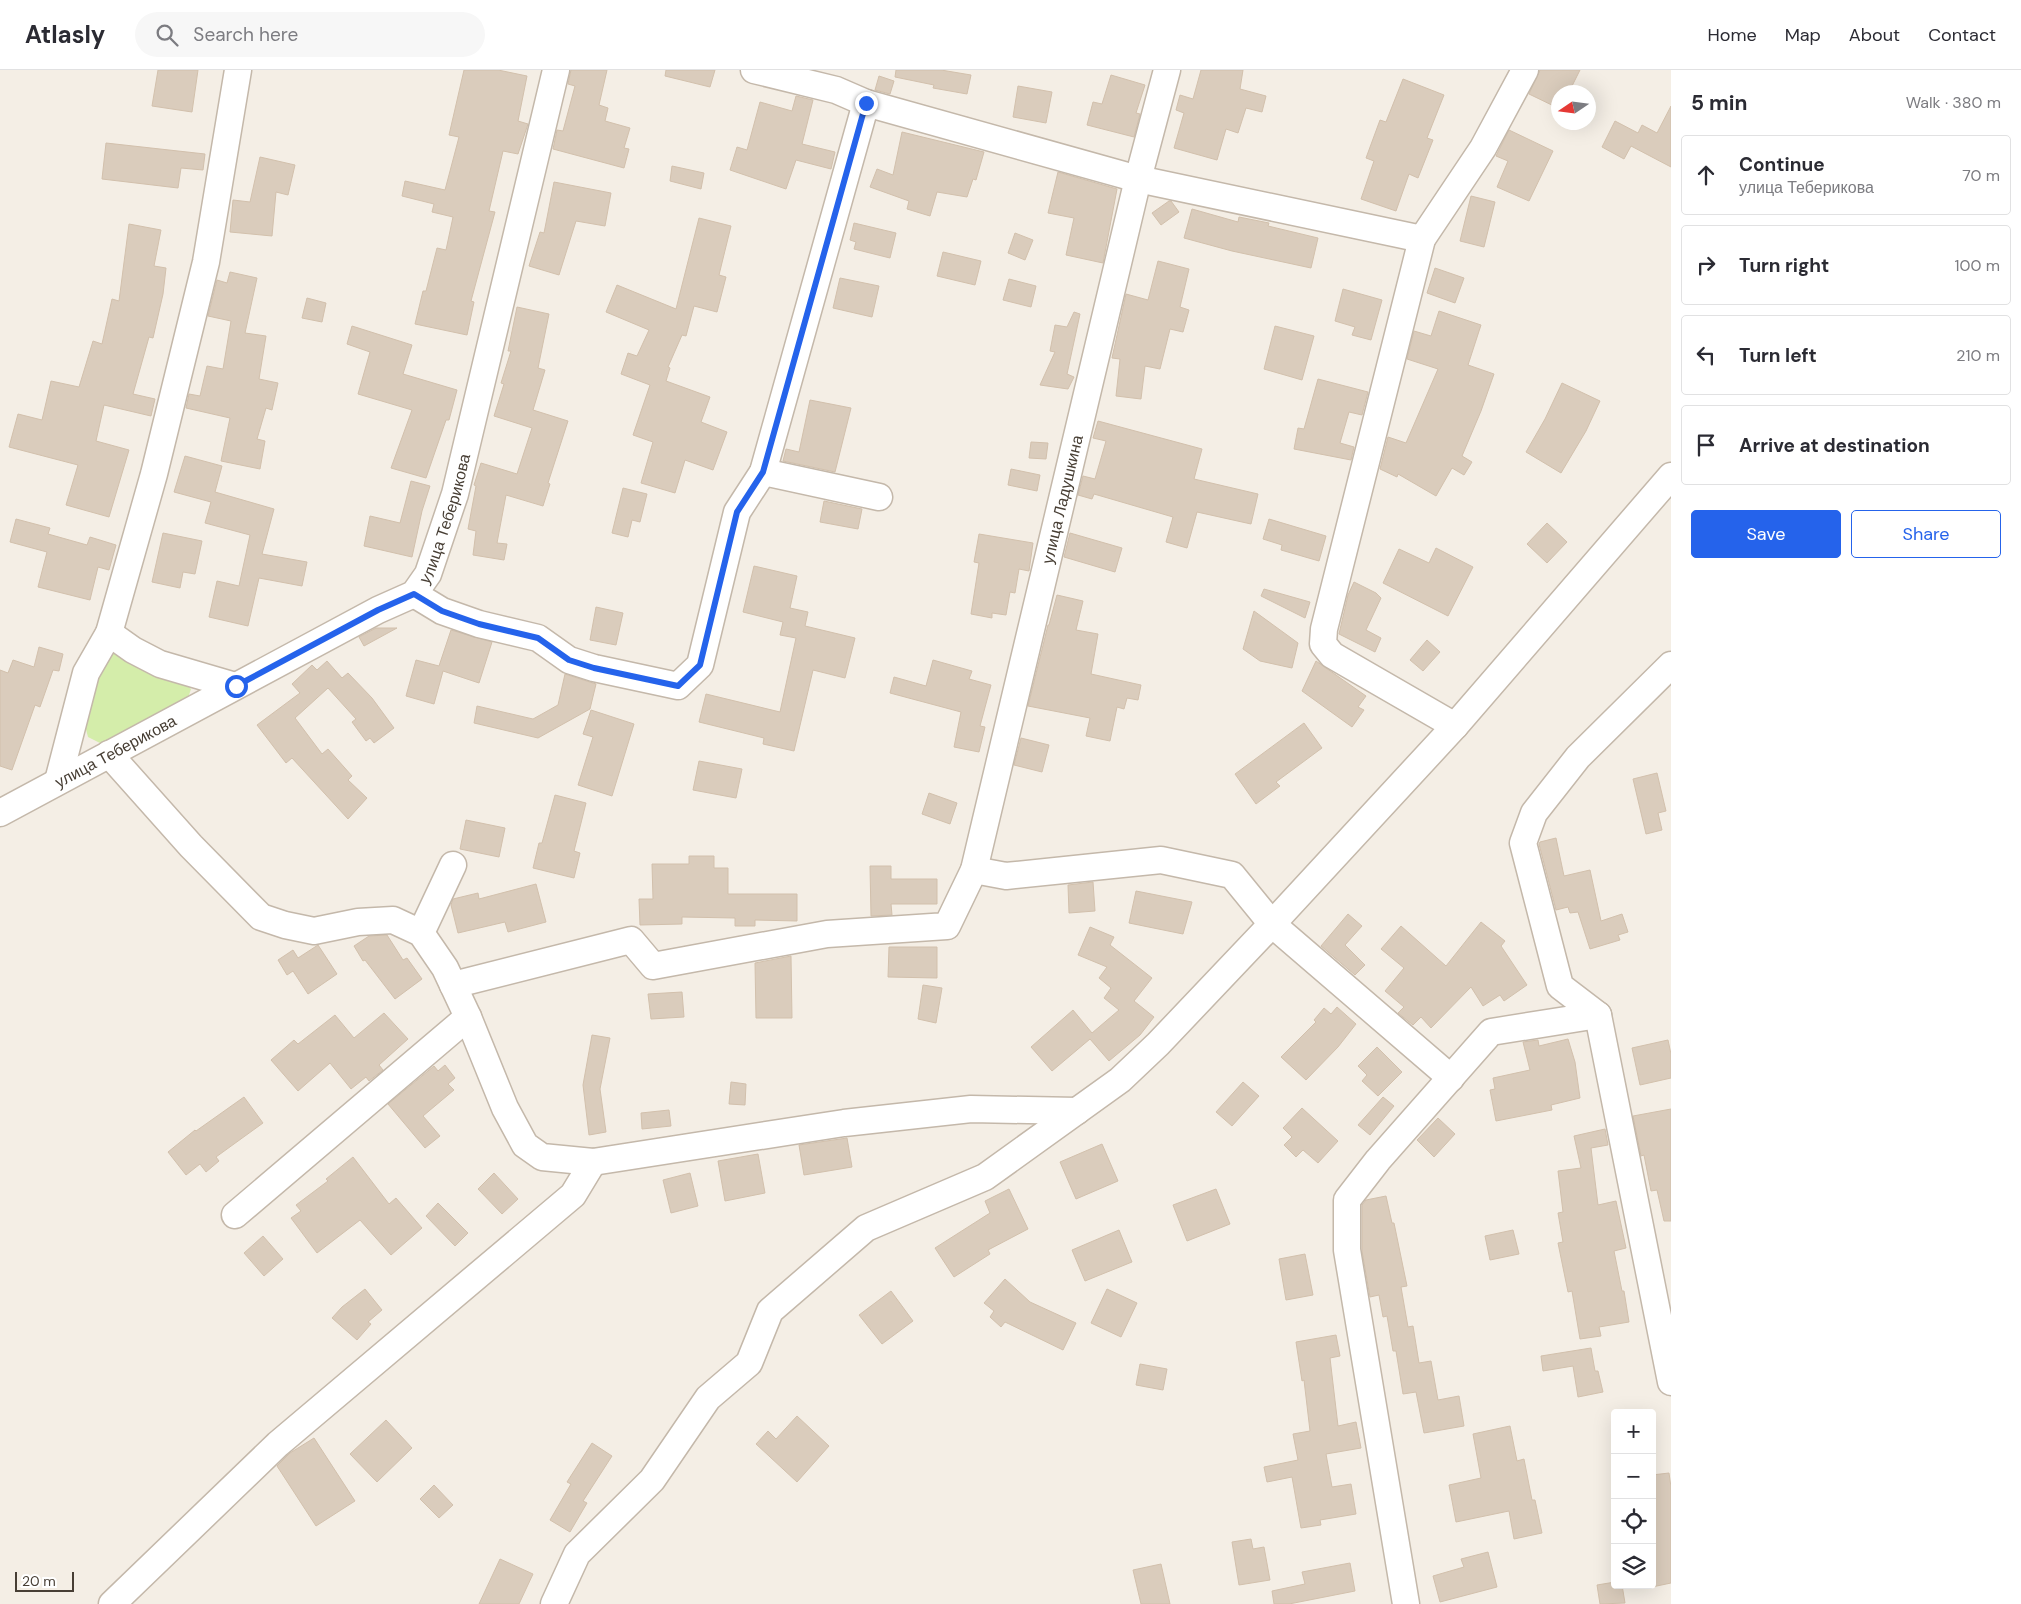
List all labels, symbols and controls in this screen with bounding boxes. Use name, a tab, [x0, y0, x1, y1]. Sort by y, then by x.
search box	[135, 12, 485, 57]
text: Atlasly	[25, 19, 105, 50]
icon: search	[153, 21, 181, 49]
text: Search here	[193, 22, 298, 47]
text: Home	[1707, 23, 1757, 47]
text: Map	[1785, 23, 1821, 47]
text: About	[1849, 23, 1900, 47]
text: Contact	[1928, 23, 1996, 47]
north arrow	[1551, 85, 1596, 130]
text: 5 min	[1691, 89, 1747, 117]
route end	[855, 92, 878, 115]
text: Walk · 380 m	[1906, 92, 2001, 113]
text: Continue	[1739, 152, 1825, 177]
icon: ahead	[1692, 161, 1720, 189]
text: 70 m	[1962, 165, 2000, 186]
text: улица Теберикова	[1739, 177, 1874, 198]
icon: right	[1692, 251, 1720, 279]
text: Turn right	[1739, 253, 1829, 278]
text: 100 m	[1955, 255, 2000, 276]
icon: left	[1692, 341, 1720, 369]
text: Turn left	[1739, 343, 1817, 368]
text: 210 m	[1956, 345, 2000, 366]
icon: arrive	[1692, 431, 1720, 459]
street label: улица Ладушкина	[1037, 433, 1088, 566]
text: Arrive at destination	[1739, 433, 1930, 458]
street label: улица Теберикова	[414, 452, 475, 588]
button: Save	[1691, 510, 1841, 558]
button: Share	[1851, 510, 2001, 558]
route start	[225, 675, 248, 698]
street label: улица Теберикова	[51, 710, 180, 793]
map controls	[1611, 1409, 1656, 1589]
button: +	[1611, 1409, 1656, 1454]
button: −	[1611, 1454, 1656, 1499]
button: locate	[1611, 1499, 1656, 1544]
button: layers	[1611, 1544, 1656, 1589]
scale bar	[15, 1569, 74, 1592]
text: 20 m	[22, 1572, 56, 1590]

